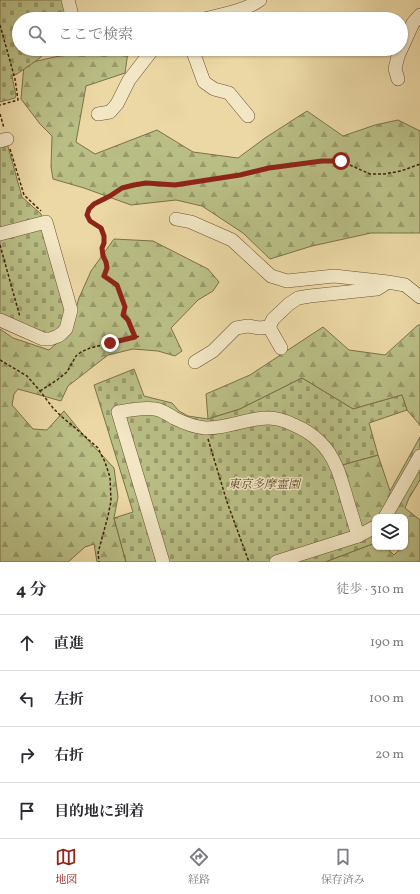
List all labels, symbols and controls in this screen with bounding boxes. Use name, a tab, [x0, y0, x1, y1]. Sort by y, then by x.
search box	[12, 12, 408, 56]
icon: search	[26, 23, 48, 45]
text: ここで検索	[58, 25, 133, 46]
route start	[332, 152, 350, 170]
route end	[101, 334, 119, 352]
park label: 東京多摩霊園	[228, 477, 302, 493]
map controls	[372, 514, 408, 550]
button: layers	[372, 514, 408, 550]
text: 4 分	[16, 579, 47, 602]
text: 徒歩 · 310 m	[337, 581, 404, 599]
icon: ahead	[16, 632, 38, 654]
text: 直進	[54, 634, 84, 655]
text: 190 m	[370, 634, 404, 652]
icon: left	[16, 688, 38, 710]
text: 左折	[54, 690, 84, 711]
text: 100 m	[369, 690, 404, 708]
icon: right	[16, 744, 38, 766]
text: 右折	[54, 746, 84, 767]
text: 20 m	[375, 746, 404, 764]
icon: arrive	[16, 800, 38, 822]
text: 目的地に到着	[54, 802, 144, 823]
tab: 地図	[55, 846, 77, 888]
tab: 経路	[188, 846, 210, 888]
tab: 保存済み	[321, 846, 365, 888]

